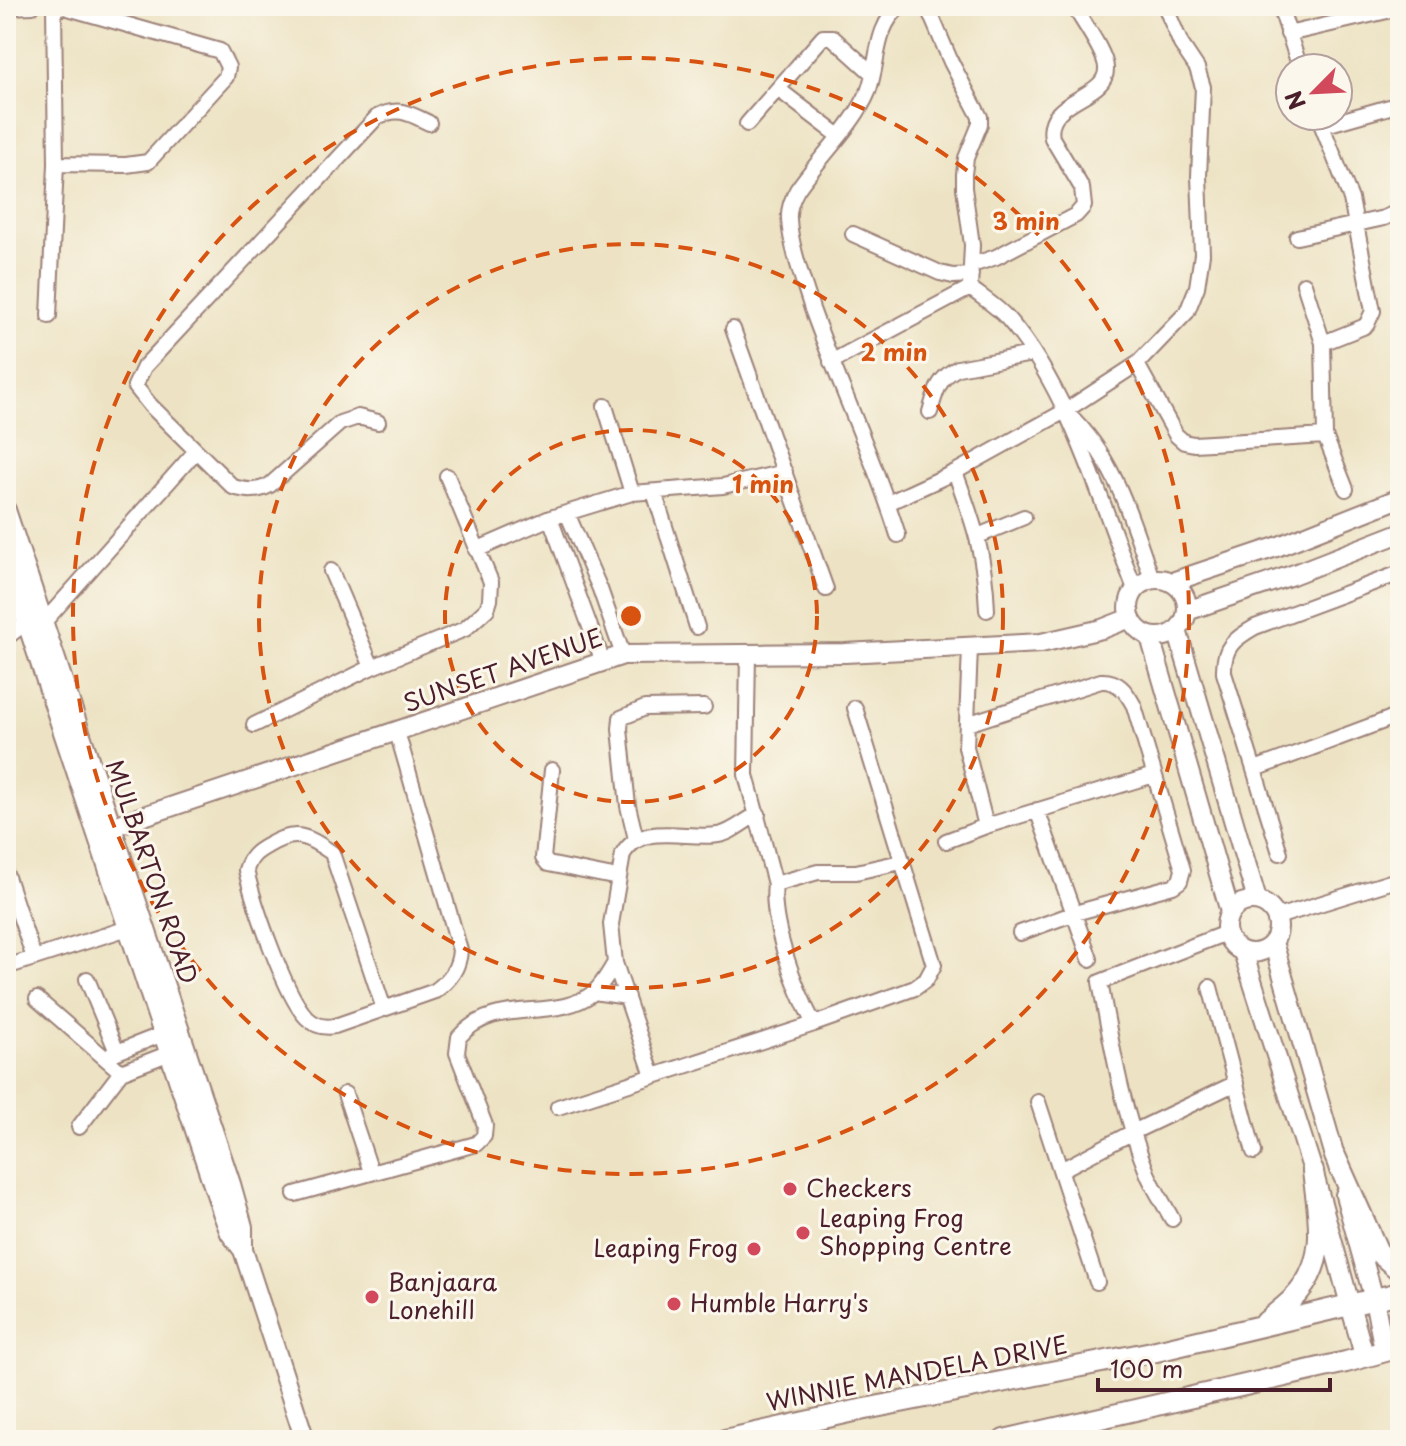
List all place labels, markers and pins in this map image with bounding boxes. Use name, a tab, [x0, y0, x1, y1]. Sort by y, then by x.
centre of rings	[617, 602, 645, 630]
place label: Checkers	[806, 1169, 912, 1205]
marker: Checkers	[781, 1180, 799, 1198]
place label: Leaping Frog Shopping Centre	[819, 1199, 1012, 1263]
marker: Leaping Frog Shopping Centre	[794, 1224, 812, 1242]
place label: Leaping Frog	[593, 1229, 738, 1265]
marker: Leaping Frog	[745, 1240, 763, 1258]
place label: Banjaara Lonehill	[388, 1263, 497, 1327]
place label: Humble Harry's	[690, 1284, 869, 1320]
marker: Banjaara Lonehill	[363, 1288, 381, 1306]
marker: Humble Harry's	[665, 1295, 683, 1313]

